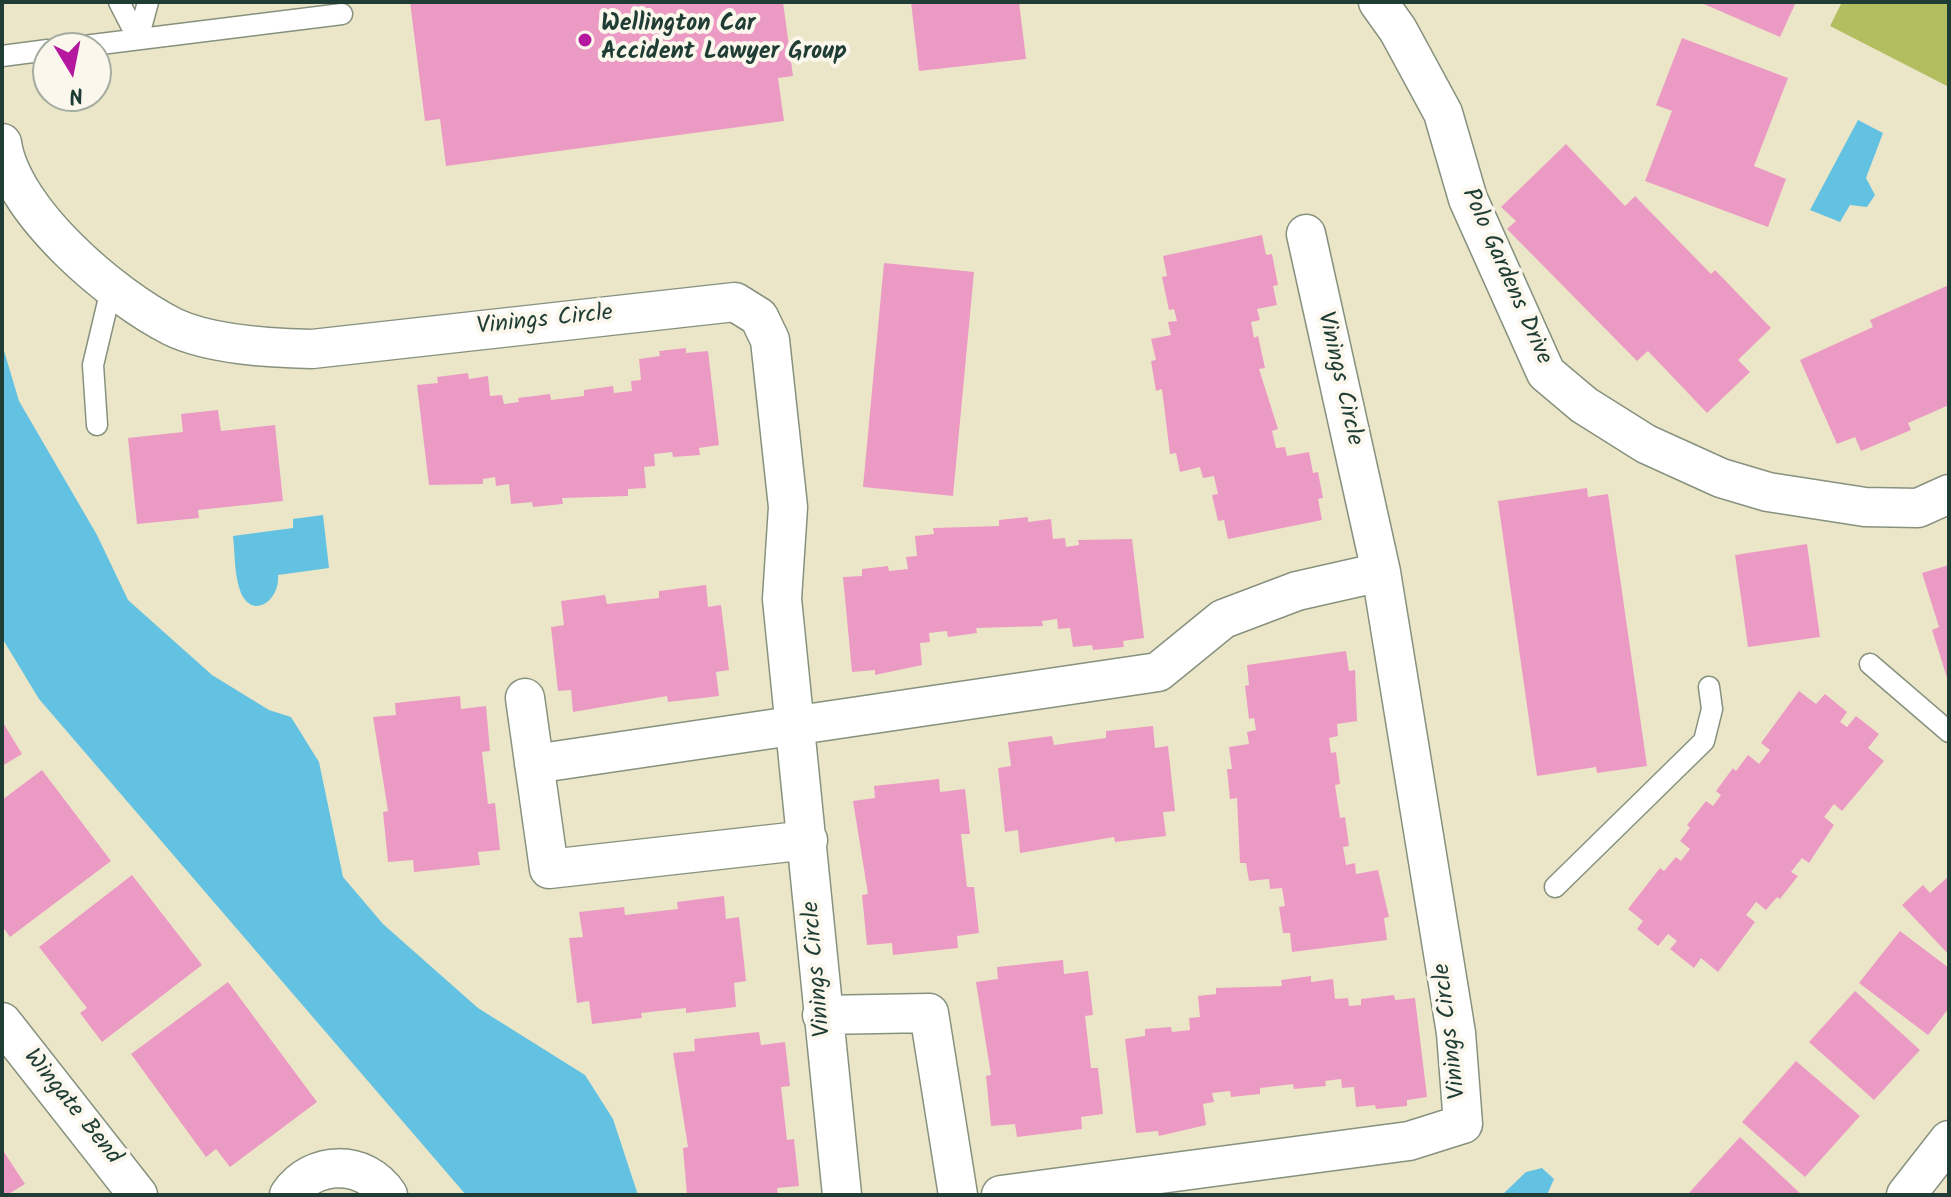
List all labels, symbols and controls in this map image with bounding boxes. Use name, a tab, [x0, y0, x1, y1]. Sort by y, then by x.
place label: Wellington Car Accident Lawyer Group	[601, 12, 847, 68]
marker: Wellington Car Accident Lawyer Group	[576, 31, 594, 49]
north arrow	[32, 32, 112, 112]
text: N	[66, 76, 86, 113]
street label: Polo Gardens Drive	[1453, 185, 1557, 369]
street label: Vinings Circle	[476, 301, 614, 343]
street label: Vinings Circle	[1309, 309, 1367, 449]
street label: Vinings Circle	[799, 900, 839, 1038]
street label: Vinings Circle	[1429, 962, 1475, 1100]
street label: Wingate Bend	[16, 1044, 126, 1172]

